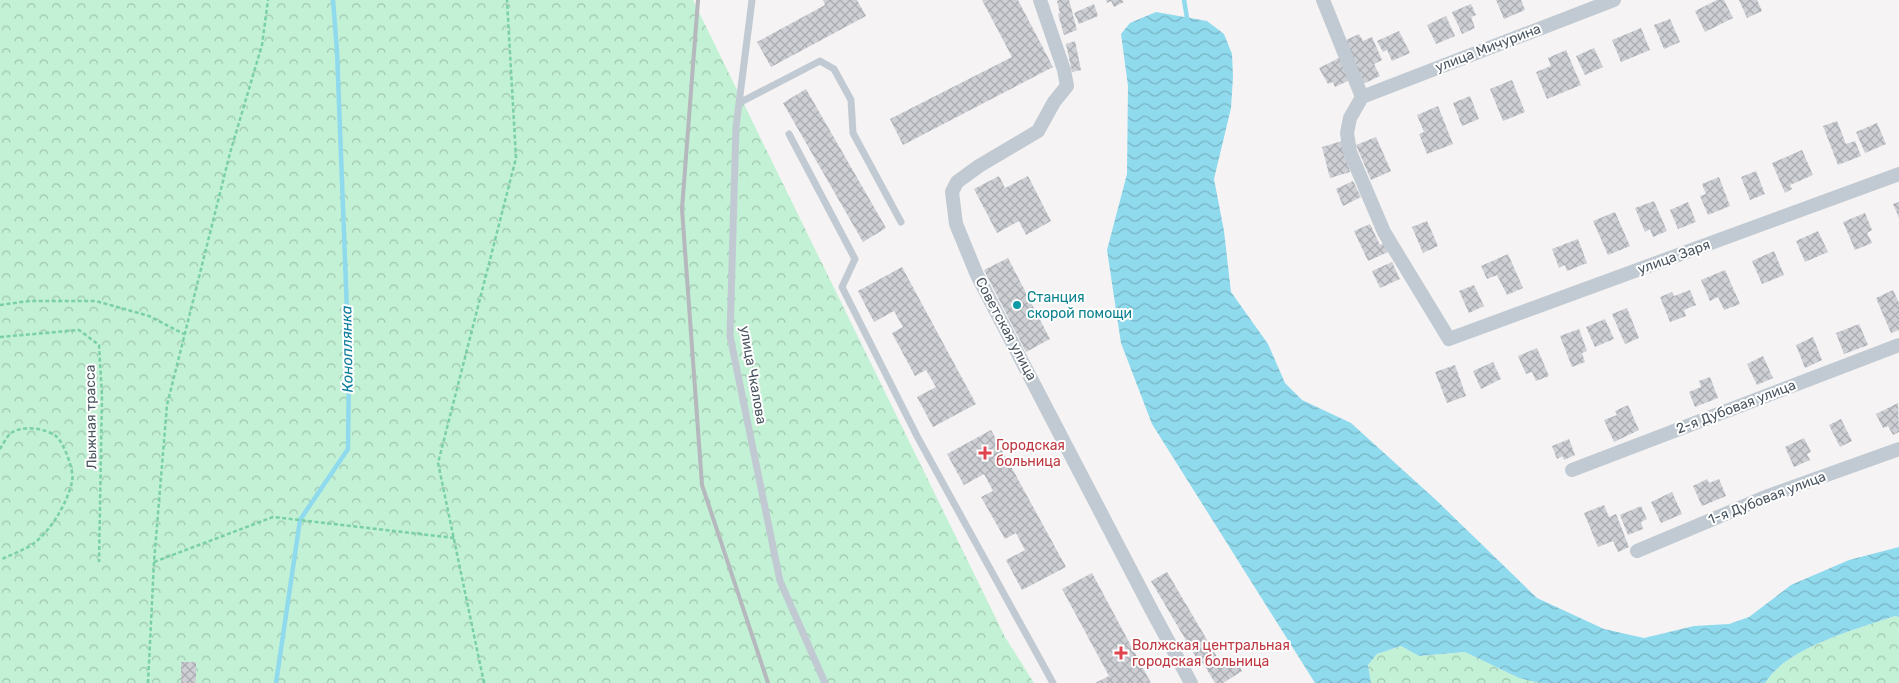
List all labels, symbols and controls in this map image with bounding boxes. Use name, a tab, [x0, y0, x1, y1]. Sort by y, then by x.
street label: улица Мичурина	[1433, 20, 1543, 76]
street label: улица Заря	[1635, 236, 1713, 278]
street label: Советская улица	[972, 274, 1040, 384]
place label: Станция скорой помощи	[1027, 289, 1132, 322]
marker: Станция скорой помощи	[1011, 299, 1023, 311]
water label: Коноплянка	[337, 305, 357, 393]
street label: улица Чкалова	[736, 324, 770, 426]
street label: Лыжная трасса	[82, 365, 100, 469]
street label: 2-я Дубовая улица	[1674, 376, 1798, 438]
place label: Городская больница	[996, 437, 1065, 470]
marker: Городская больница	[978, 446, 992, 460]
street label: 1-я Дубовая улица	[1706, 468, 1828, 528]
place label: Волжская центральная городская больница	[1132, 637, 1290, 670]
marker: Волжская центральная городская больница	[1114, 646, 1128, 660]

